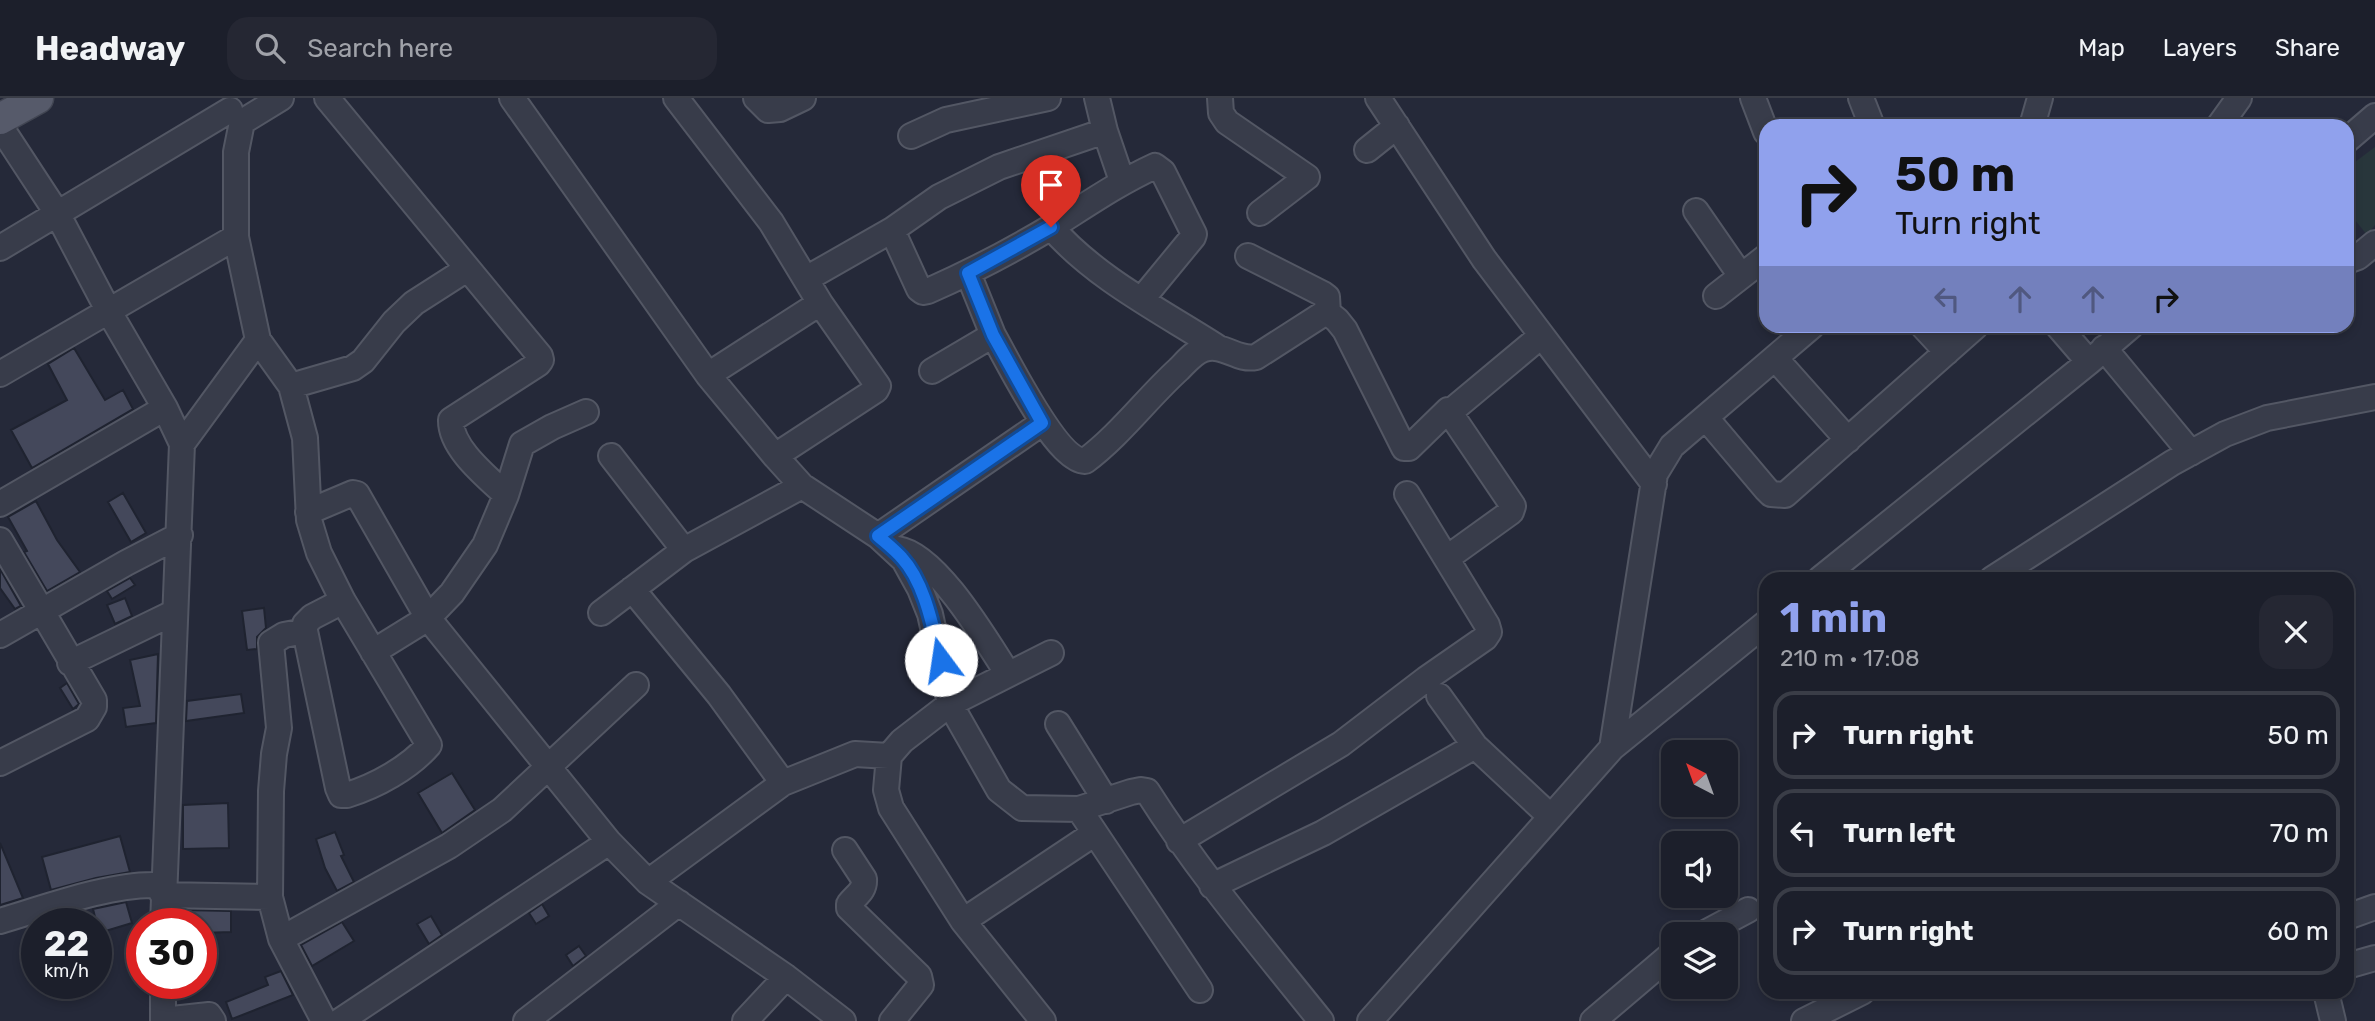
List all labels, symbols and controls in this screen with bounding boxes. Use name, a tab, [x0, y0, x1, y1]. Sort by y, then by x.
search box	[227, 17, 717, 80]
text: Headway	[35, 29, 185, 68]
icon: search	[251, 29, 289, 67]
text: Search here	[307, 33, 453, 64]
text: Map	[2078, 34, 2125, 62]
text: Layers	[2163, 34, 2237, 62]
text: Share	[2275, 34, 2340, 62]
text: 50 m	[1895, 145, 2015, 203]
icon: right	[1780, 147, 1871, 238]
pin	[1021, 155, 1081, 227]
icon: arrive	[1032, 166, 1070, 204]
text: Turn right	[1895, 204, 2040, 242]
icon: left	[1928, 280, 1966, 318]
icon: ahead	[2001, 280, 2039, 318]
icon: ahead	[2074, 280, 2112, 318]
icon: right	[2147, 280, 2185, 318]
text: 1 min	[1780, 593, 1887, 643]
button: close	[2259, 595, 2333, 669]
position arrow	[904, 623, 978, 697]
text: 210 m · 17:08	[1780, 644, 1920, 672]
icon: right	[1784, 716, 1822, 754]
text: Turn right	[1843, 720, 1973, 751]
text: 50 m	[2268, 720, 2329, 751]
north arrow	[1661, 740, 1738, 817]
map controls	[1661, 740, 1738, 999]
icon: left	[1784, 814, 1822, 852]
text: Turn left	[1843, 818, 1955, 849]
text: 70 m	[2270, 818, 2329, 849]
button: sound	[1661, 831, 1738, 908]
speed limit sign: 30	[126, 908, 217, 999]
icon: right	[1784, 912, 1822, 950]
text: Turn right	[1843, 916, 1973, 947]
text: 60 m	[2267, 916, 2329, 947]
button: layers	[1661, 922, 1738, 999]
text: 22	[44, 923, 89, 965]
text: km/h	[44, 960, 89, 982]

